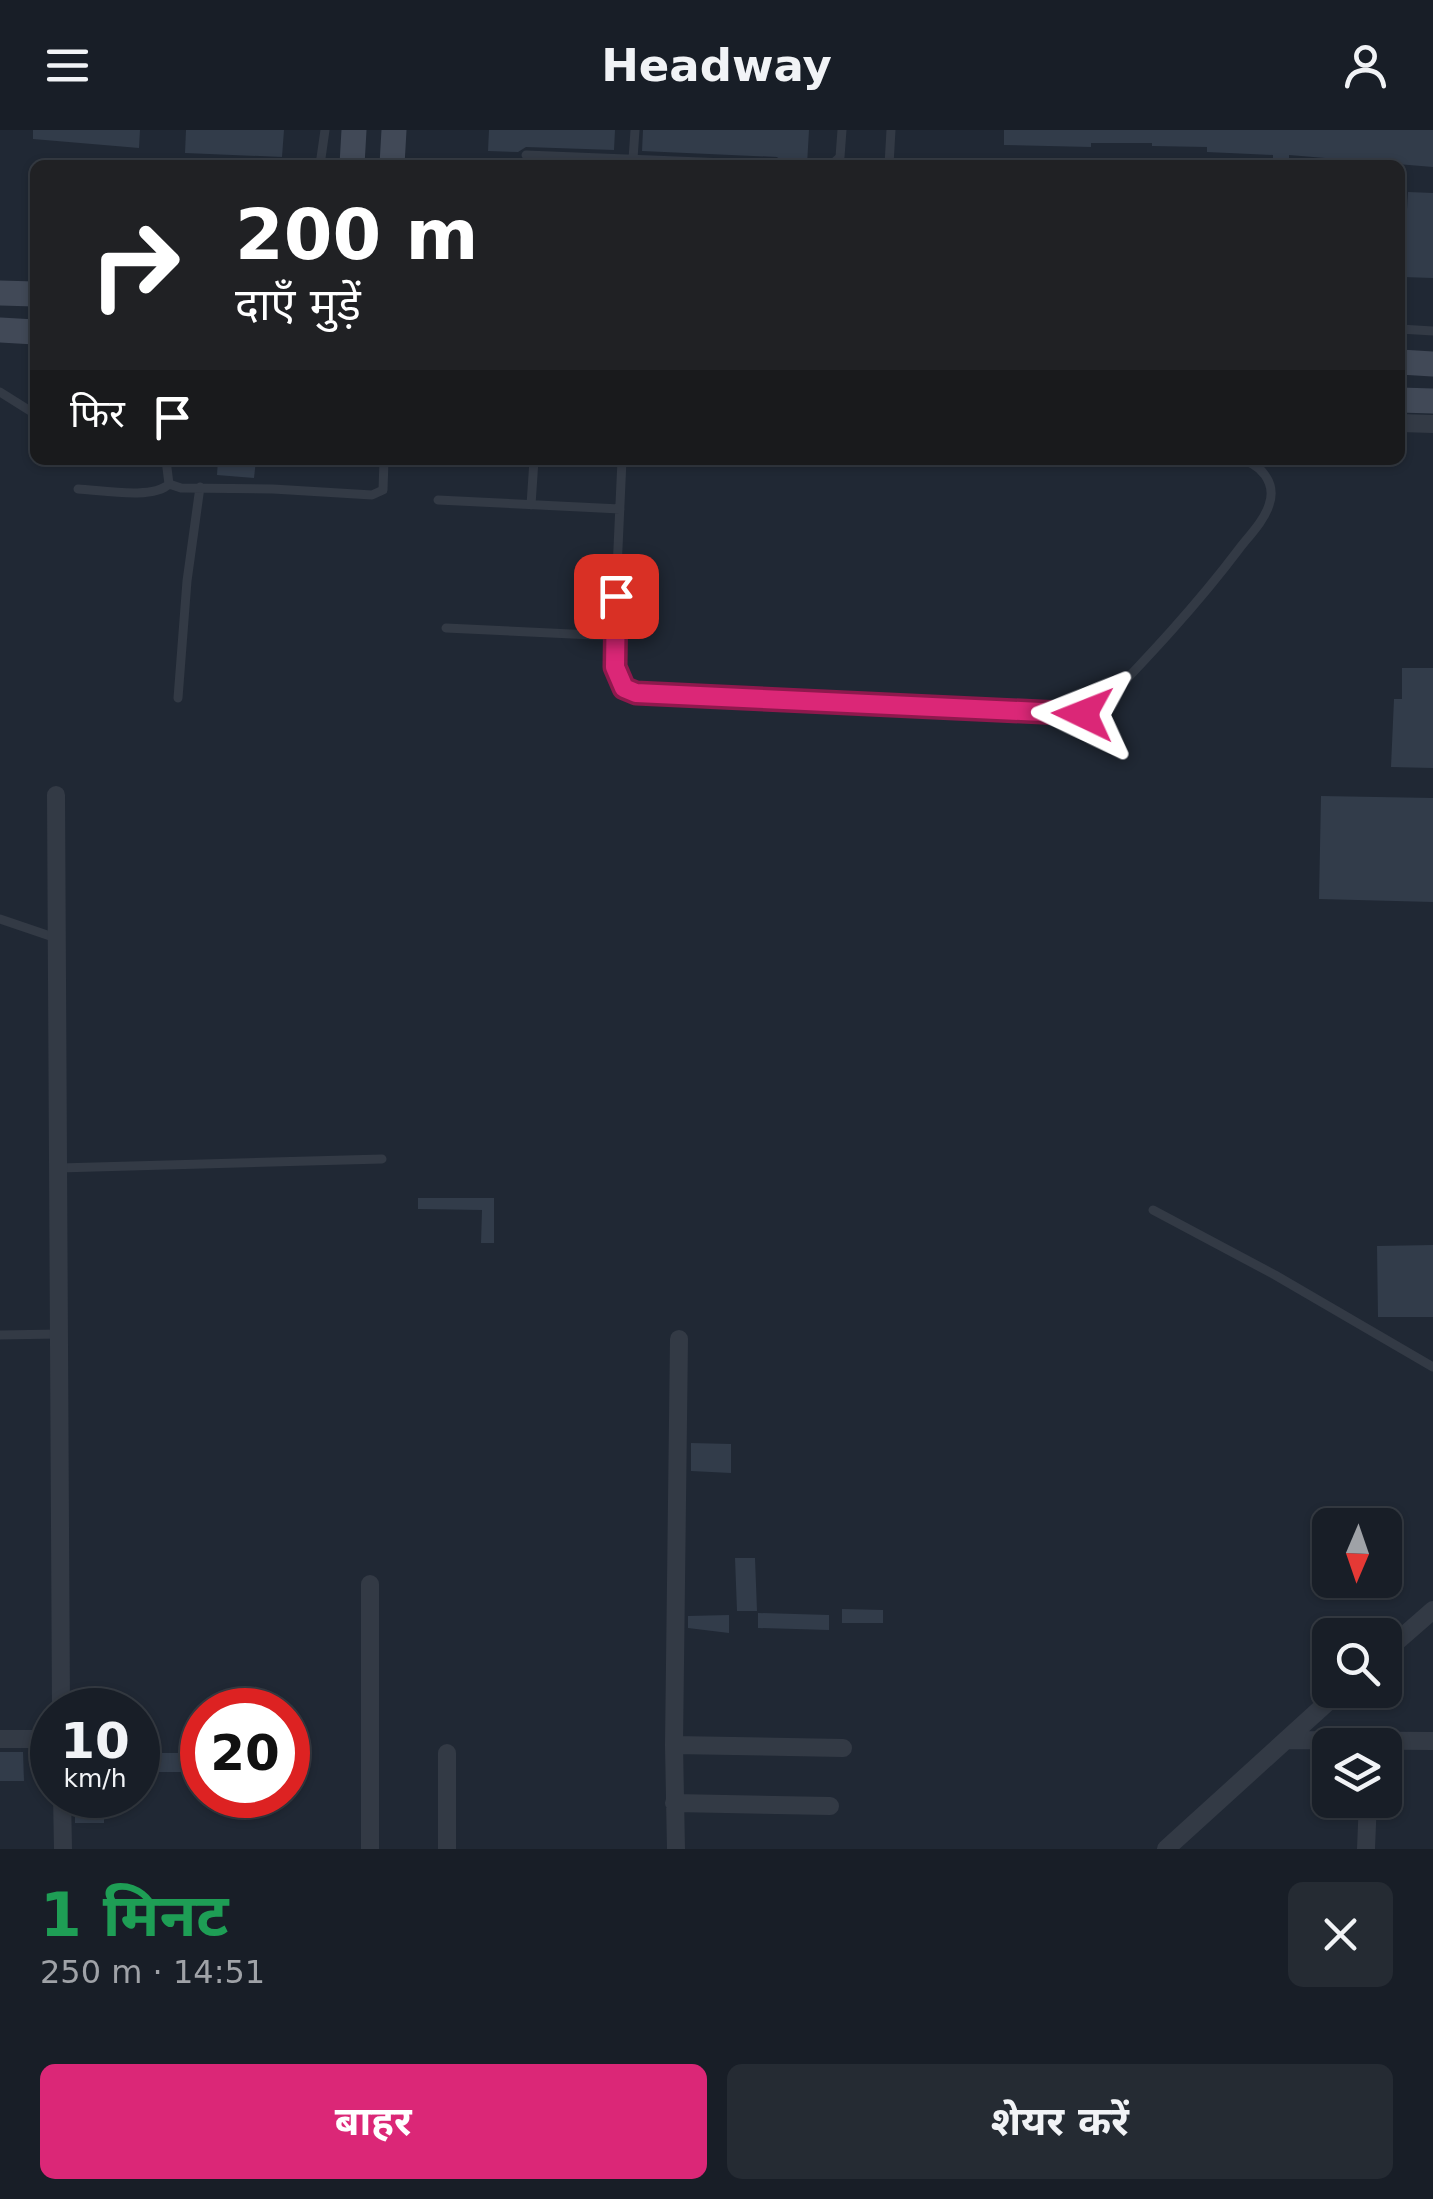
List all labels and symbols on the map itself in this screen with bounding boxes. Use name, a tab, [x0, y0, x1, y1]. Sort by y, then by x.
pin	[574, 554, 659, 639]
position arrow	[1031, 662, 1135, 766]
north arrow	[1312, 1508, 1402, 1598]
speed limit sign: 20	[180, 1688, 310, 1818]

